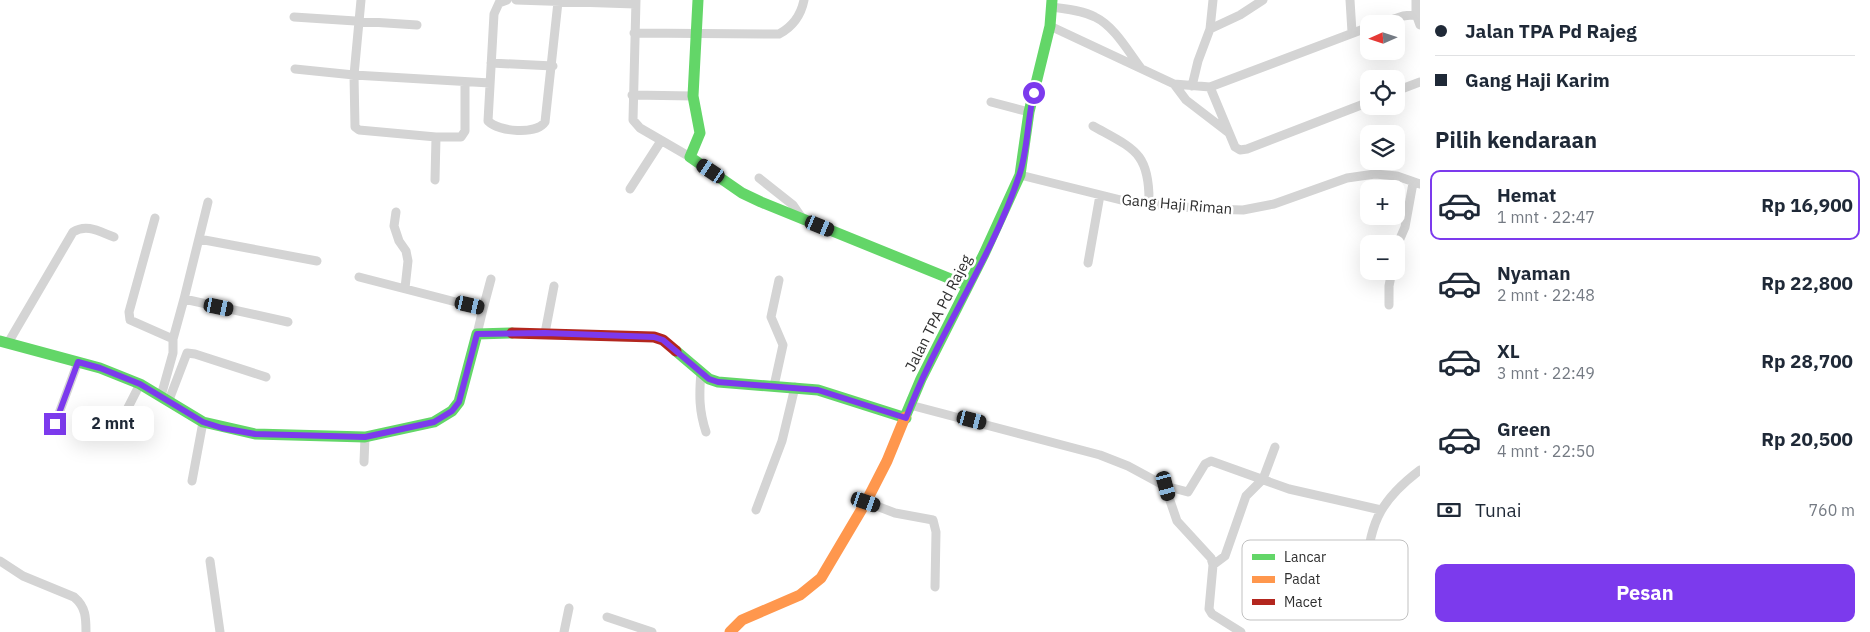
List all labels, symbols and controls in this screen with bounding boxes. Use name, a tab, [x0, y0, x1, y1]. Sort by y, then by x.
north arrow	[1360, 15, 1405, 60]
map controls	[1360, 15, 1405, 280]
text: Jalan TPA Pd Rajeg	[1465, 19, 1637, 43]
text: Gang Haji Karim	[1465, 68, 1610, 92]
button: locate	[1360, 70, 1405, 115]
route start	[1023, 82, 1045, 104]
button: layers	[1360, 125, 1405, 170]
text: Pilih kendaraan	[1435, 125, 1597, 154]
car	[694, 156, 727, 186]
button: +	[1360, 180, 1405, 225]
icon: car	[1437, 183, 1482, 228]
text: Hemat	[1497, 183, 1556, 207]
street label: Gang Haji Riman	[1121, 190, 1233, 218]
text: Rp 16,900	[1761, 193, 1853, 217]
text: 1 mnt · 22:47	[1497, 207, 1595, 227]
car	[803, 213, 836, 239]
button: −	[1360, 235, 1405, 280]
street label: Jalan TPA Pd Rajeg	[900, 251, 976, 374]
icon: car	[1437, 261, 1482, 306]
text: Nyaman	[1497, 261, 1571, 285]
text: Rp 22,800	[1761, 271, 1853, 295]
text: 2 mnt · 22:48	[1497, 285, 1595, 305]
car	[453, 294, 486, 316]
car	[202, 297, 235, 317]
icon: car	[1437, 339, 1482, 384]
text: XL	[1497, 339, 1520, 363]
text: Rp 28,700	[1761, 349, 1853, 373]
text: 3 mnt · 22:49	[1497, 363, 1595, 383]
callout: 2 mnt	[72, 406, 155, 442]
car	[955, 409, 988, 431]
route end	[44, 413, 66, 435]
text: 2 mnt	[91, 413, 135, 433]
icon: car	[1437, 417, 1482, 462]
text: Green	[1497, 417, 1551, 441]
text: Rp 20,500	[1761, 427, 1853, 451]
text: 4 mnt · 22:50	[1497, 441, 1595, 461]
car	[1154, 470, 1177, 502]
car	[849, 490, 882, 514]
icon: cash	[1435, 496, 1463, 524]
text: Tunai	[1475, 498, 1521, 522]
text: 760 m	[1808, 500, 1855, 520]
legend	[1242, 540, 1408, 620]
text: Lancar	[1284, 548, 1326, 566]
button: Pesan	[1435, 564, 1855, 622]
text: Padat	[1284, 570, 1320, 588]
text: Macet	[1284, 593, 1322, 611]

